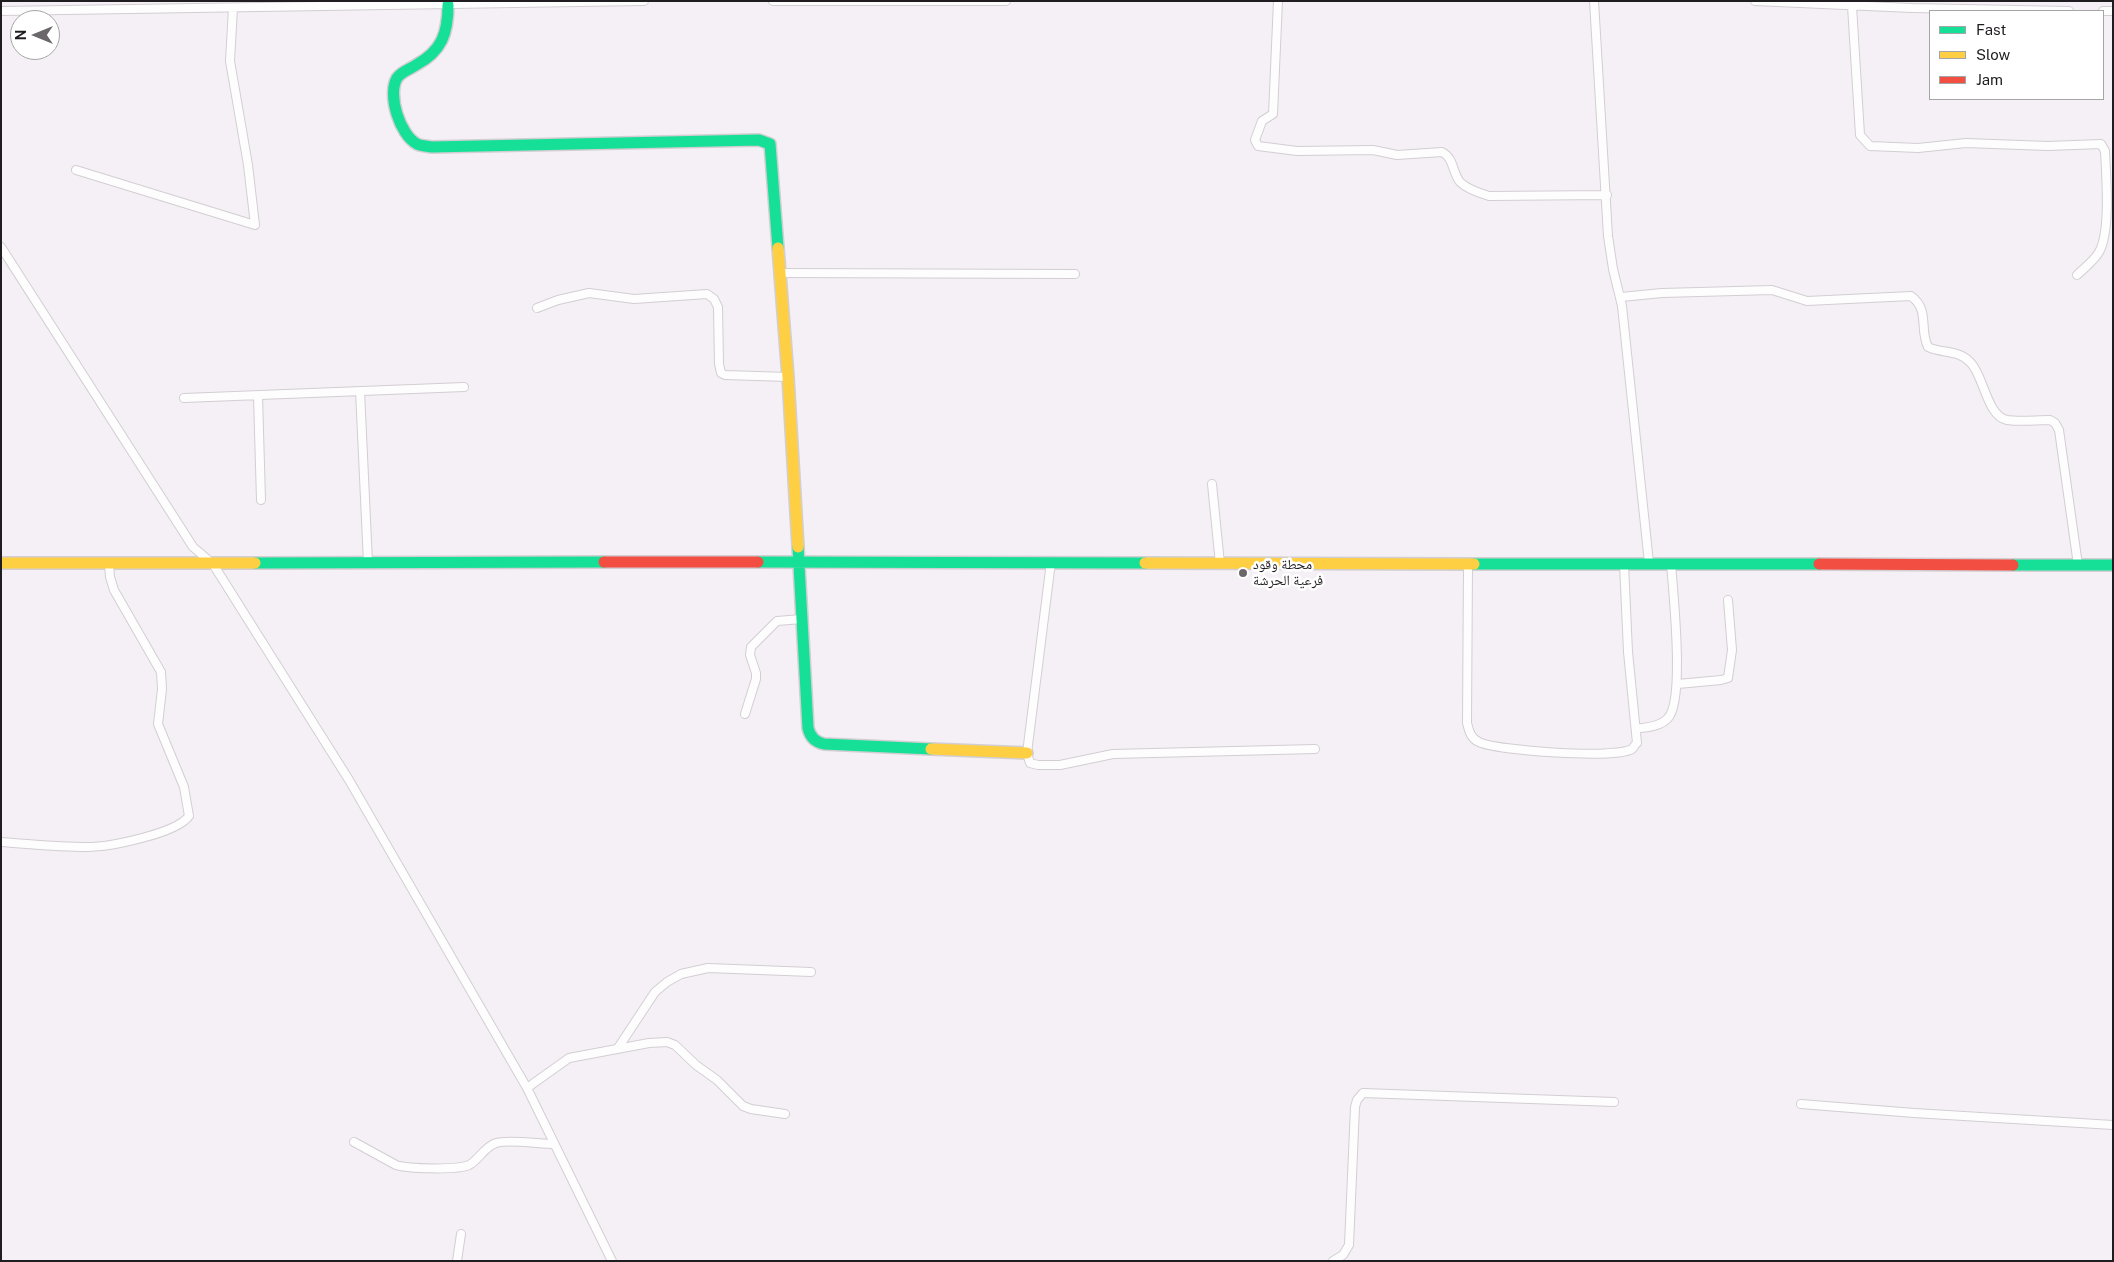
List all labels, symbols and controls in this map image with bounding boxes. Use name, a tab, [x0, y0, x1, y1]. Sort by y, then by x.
north arrow	[10, 10, 60, 60]
legend	[1929, 10, 2104, 100]
text: Fast	[1976, 21, 2006, 38]
text: N	[13, 30, 29, 40]
text: Slow	[1976, 46, 2010, 63]
text: Jam	[1976, 71, 2003, 88]
place label: محطة وقود فرعية الحرشة	[1253, 557, 1323, 590]
marker: محطة وقود فرعية الحرشة	[1237, 567, 1249, 579]

